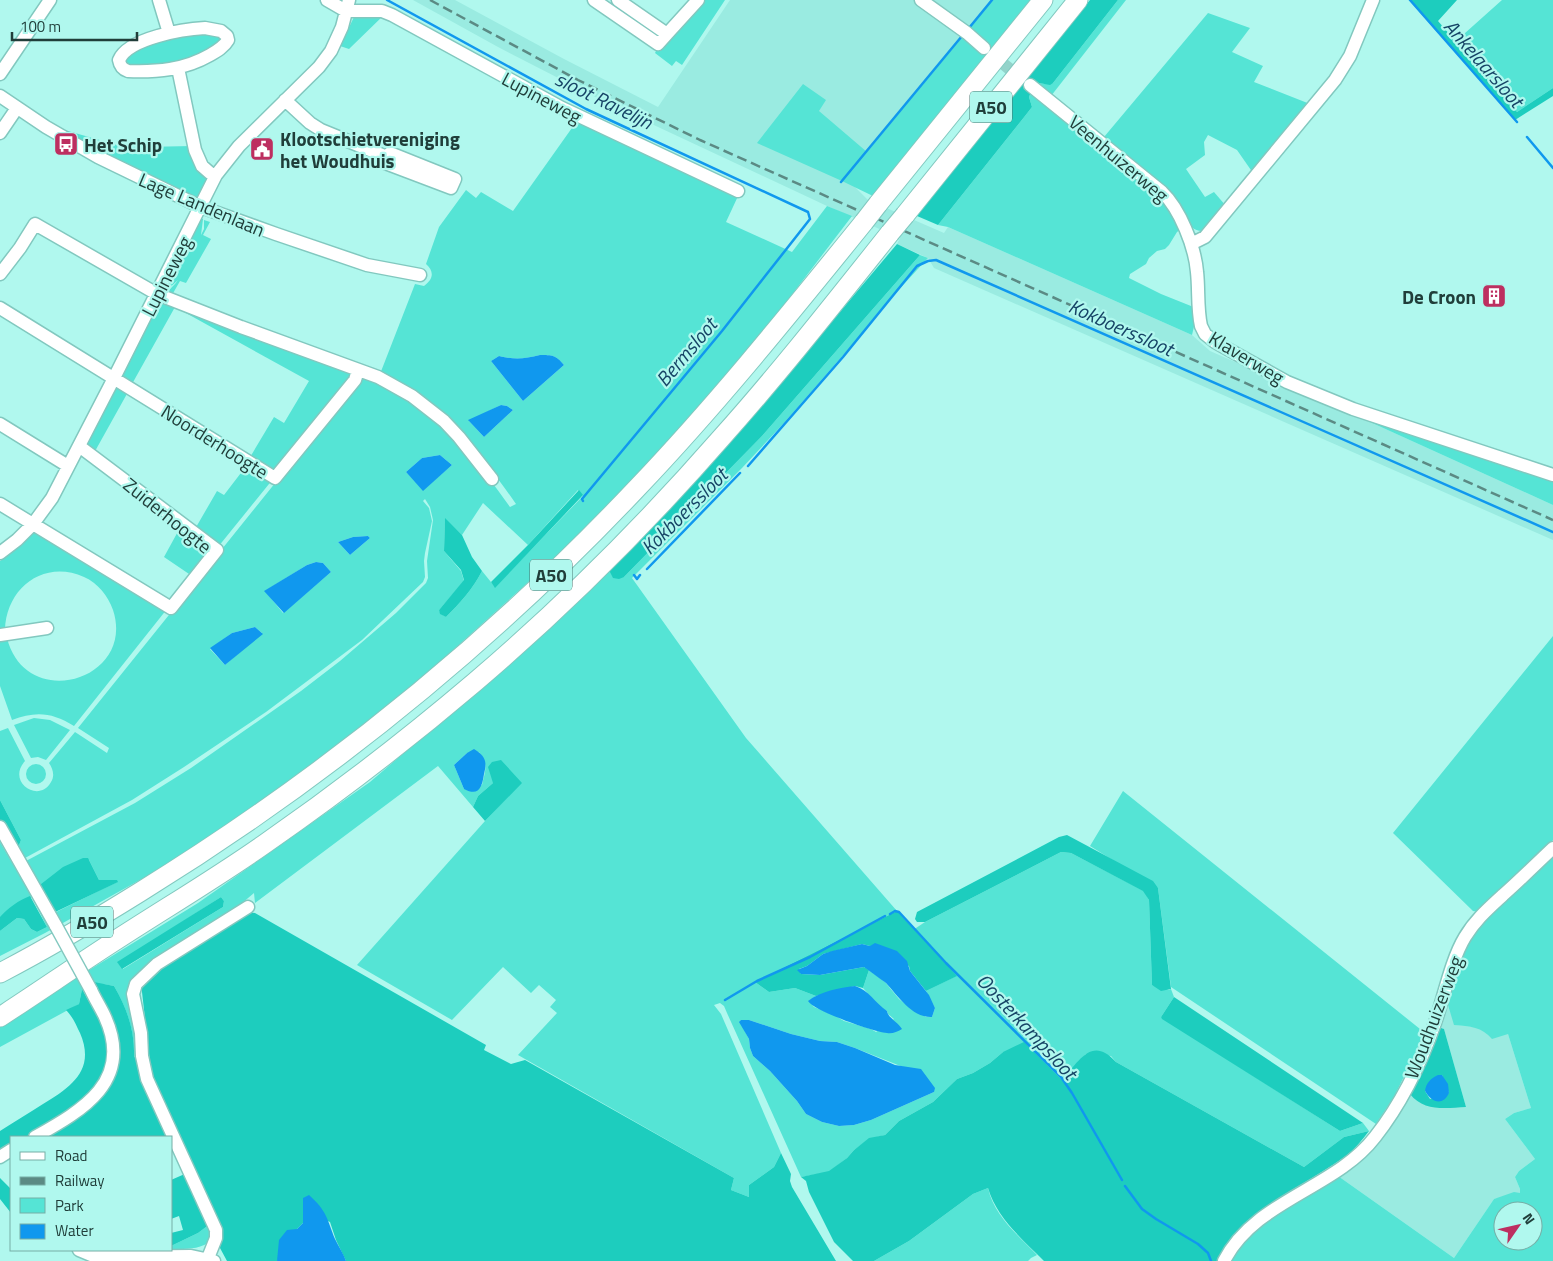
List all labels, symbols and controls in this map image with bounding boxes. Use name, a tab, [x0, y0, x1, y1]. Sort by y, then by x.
scale bar	[12, 10, 138, 42]
water label: Ankelaarsloot	[1437, 12, 1533, 116]
text: 100 m	[20, 15, 61, 38]
water label: sloot Ravelijn	[550, 63, 659, 137]
street label: Lupineweg	[497, 64, 587, 130]
road number: A50	[970, 91, 1012, 122]
street label: Veenhuizerweg	[1063, 107, 1176, 209]
place label: Klootschietvereniging het Woudhuis	[280, 124, 460, 175]
place label: Het Schip	[84, 130, 162, 159]
bus stop icon: Het Schip	[53, 131, 79, 157]
public building icon: Klootschietvereniging het Woudhuis	[249, 136, 275, 162]
street label: Lage Landenlaan	[134, 164, 270, 244]
street label: Lupineweg	[133, 231, 199, 321]
place label: De Croon	[1402, 282, 1476, 311]
building icon: De Croon	[1481, 283, 1507, 309]
water label: Kokboerssloot	[1064, 290, 1181, 365]
water label: Bermsloot	[648, 309, 726, 393]
street label: Klaverweg	[1204, 323, 1290, 391]
street label: Noorderhoogte	[156, 396, 274, 486]
water label: Kokboerssloot	[634, 459, 736, 561]
street label: Zuiderhoogte	[117, 470, 219, 560]
road number: A50	[530, 560, 572, 590]
road number: A50	[71, 906, 113, 938]
street label: Woudhuizerweg	[1396, 951, 1470, 1083]
water label: Oosterkampsloot	[969, 966, 1086, 1088]
legend	[10, 1136, 172, 1251]
text: Road	[55, 1144, 87, 1167]
text: Railway	[55, 1169, 105, 1192]
text: Park	[55, 1194, 84, 1217]
north arrow	[1493, 1201, 1543, 1251]
text: N	[1518, 1209, 1541, 1228]
text: Water	[55, 1219, 94, 1242]

